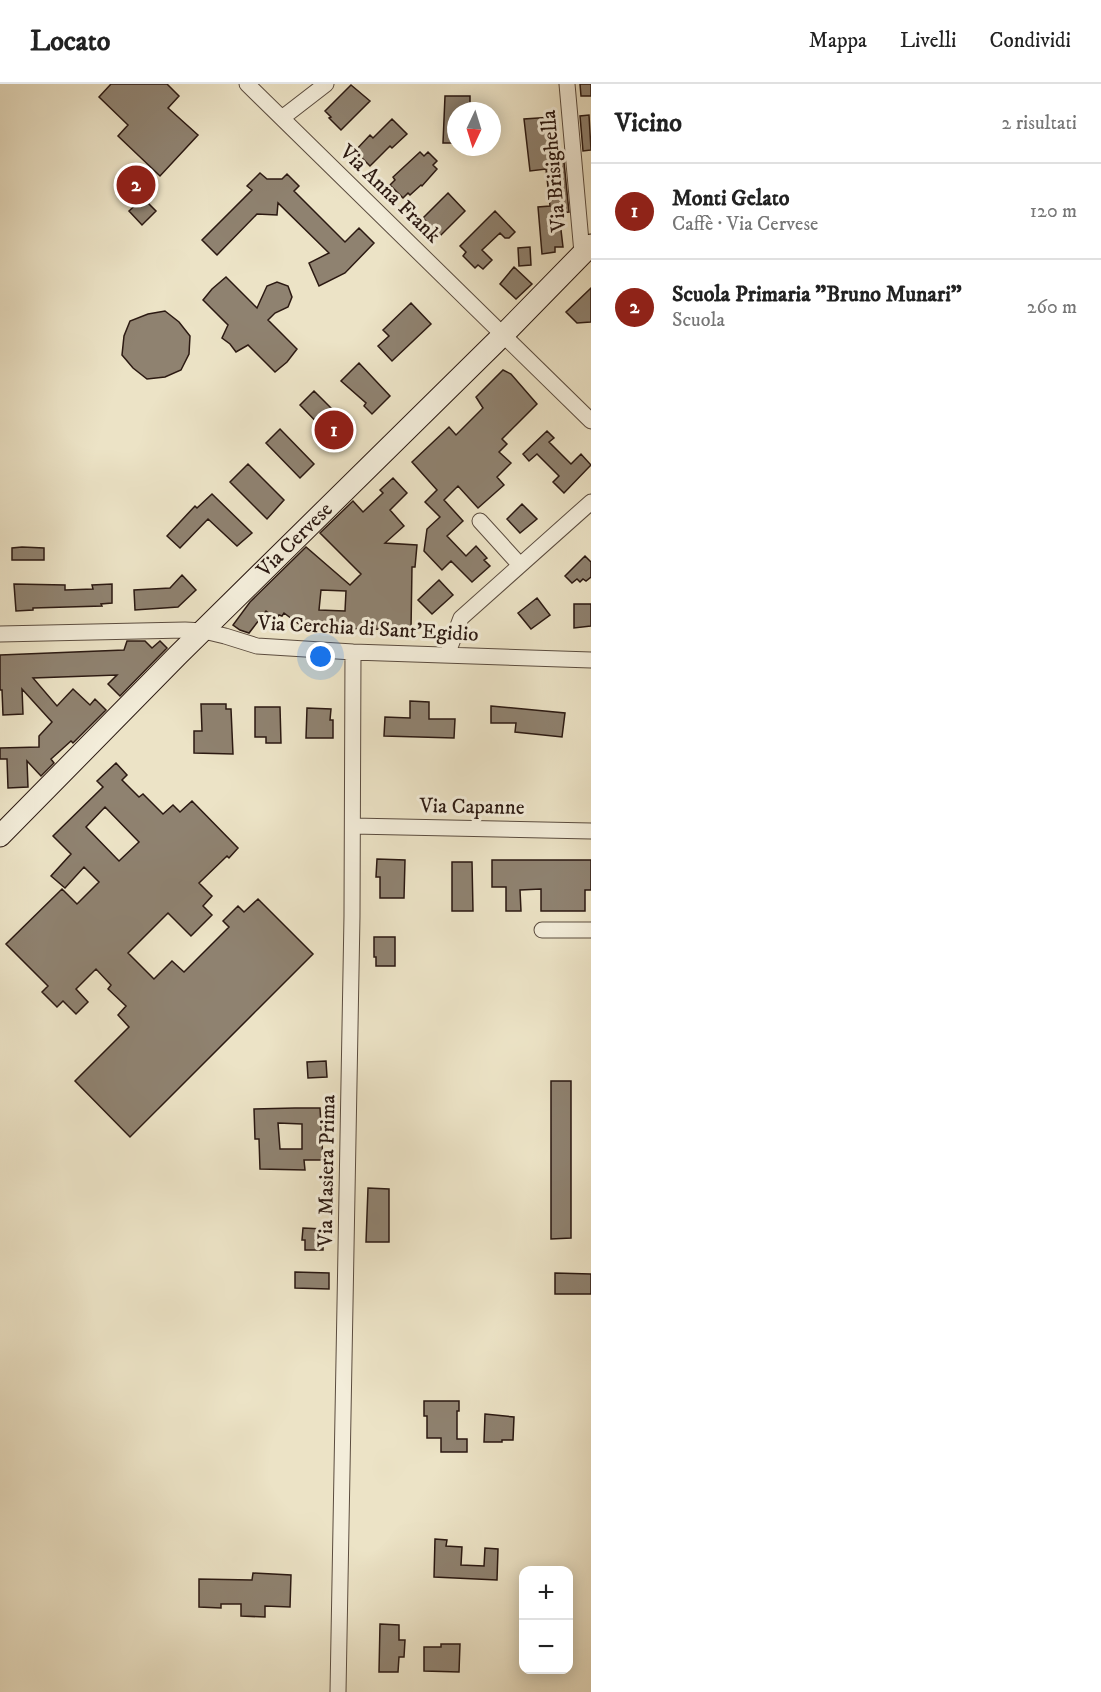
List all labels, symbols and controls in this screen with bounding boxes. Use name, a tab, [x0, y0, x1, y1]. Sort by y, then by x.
text: Locato	[30, 24, 110, 59]
text: Mappa	[809, 28, 867, 54]
text: Livelli	[900, 28, 956, 54]
text: Condividi	[989, 28, 1071, 54]
north arrow	[447, 102, 501, 156]
text: Vicino	[615, 107, 682, 140]
street label: Via Brisighella	[536, 109, 572, 234]
text: 2 risultati	[1002, 111, 1077, 136]
street label: Via Anna Frank	[333, 139, 446, 249]
pin: 2	[116, 162, 156, 208]
text: Monti Gelato	[672, 185, 790, 212]
text: 1	[631, 199, 638, 224]
text: 120 m	[1030, 199, 1077, 224]
text: Caffè · Via Cervese	[672, 212, 818, 237]
text: Scuola Primaria "Bruno Munari"	[672, 281, 962, 308]
text: 2	[630, 295, 639, 320]
text: 260 m	[1027, 295, 1077, 320]
text: Scuola	[672, 308, 725, 333]
pin: 1	[314, 408, 354, 452]
street label: Via Cervese	[251, 497, 339, 584]
street label: Via Cerchia di Sant'Egidio	[256, 610, 479, 648]
your location	[306, 642, 335, 671]
street label: Via Capanne	[418, 793, 525, 821]
street label: Via Masiera Prima	[313, 1094, 341, 1249]
map controls	[519, 1566, 573, 1674]
button: +	[519, 1566, 573, 1620]
button: −	[519, 1620, 573, 1674]

